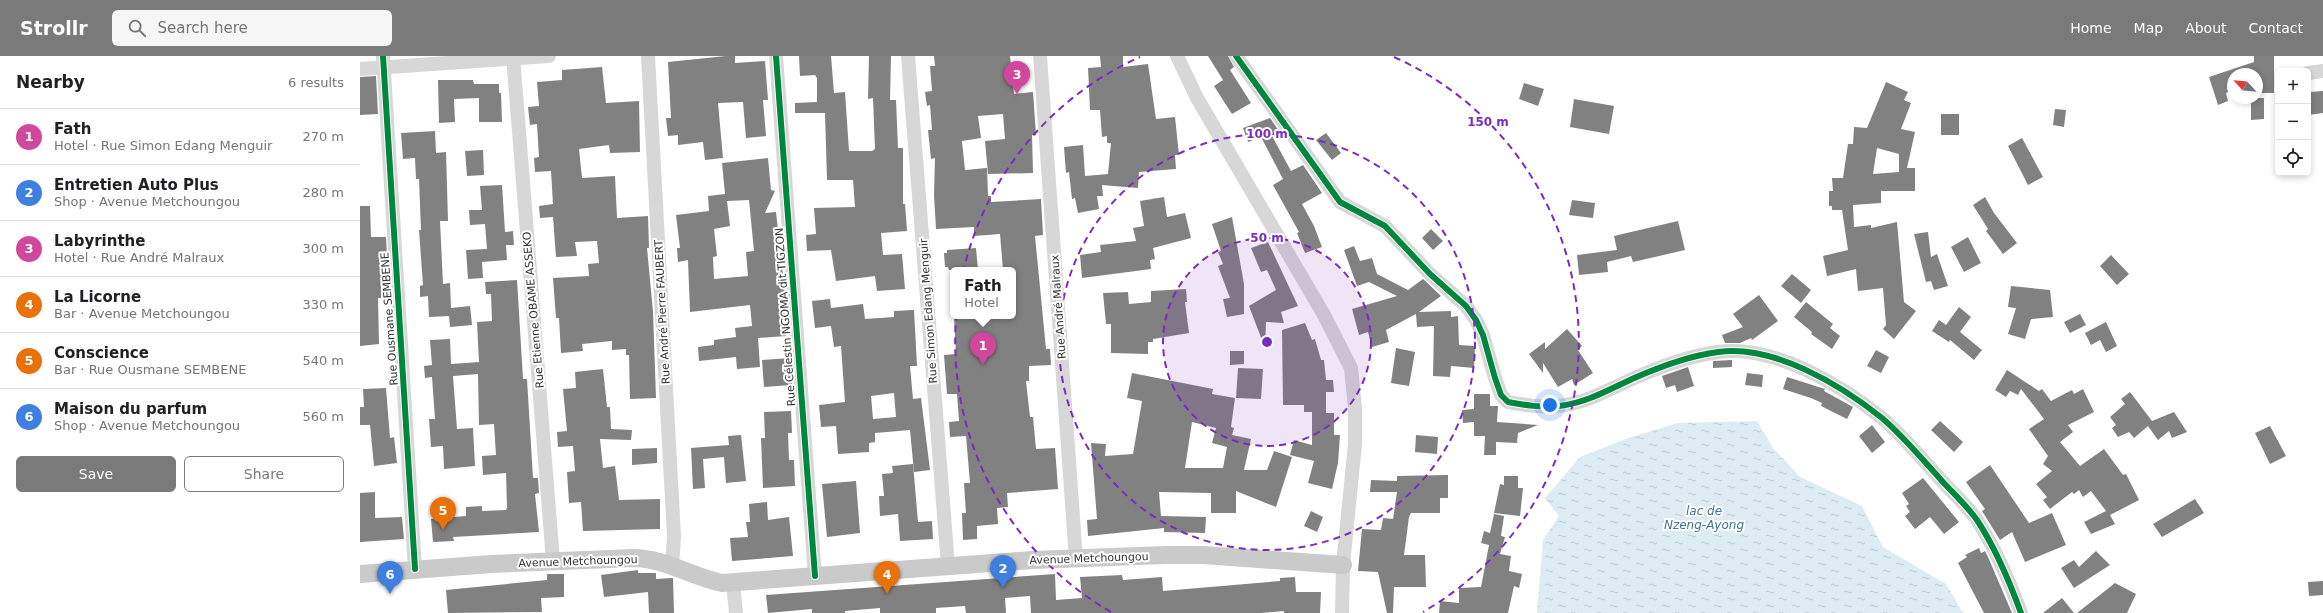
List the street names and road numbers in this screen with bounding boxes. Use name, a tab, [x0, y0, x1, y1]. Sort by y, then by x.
street label: Rue Célestin NGOMA dit TIGZON	[773, 227, 798, 407]
street label: Rue Etienne OBAME ASSEKO	[520, 231, 547, 389]
street label: Rue Simon Edang Menguir	[917, 238, 940, 384]
street label: Rue André Pierre FAUBERT	[652, 239, 673, 384]
street label: Rue Ousmane SEMBENE	[378, 252, 401, 386]
street label: Rue André Malraux	[1048, 254, 1069, 360]
street label: Avenue Metchoungou	[1029, 550, 1149, 567]
street label: Avenue Metchoungou	[518, 553, 638, 570]

